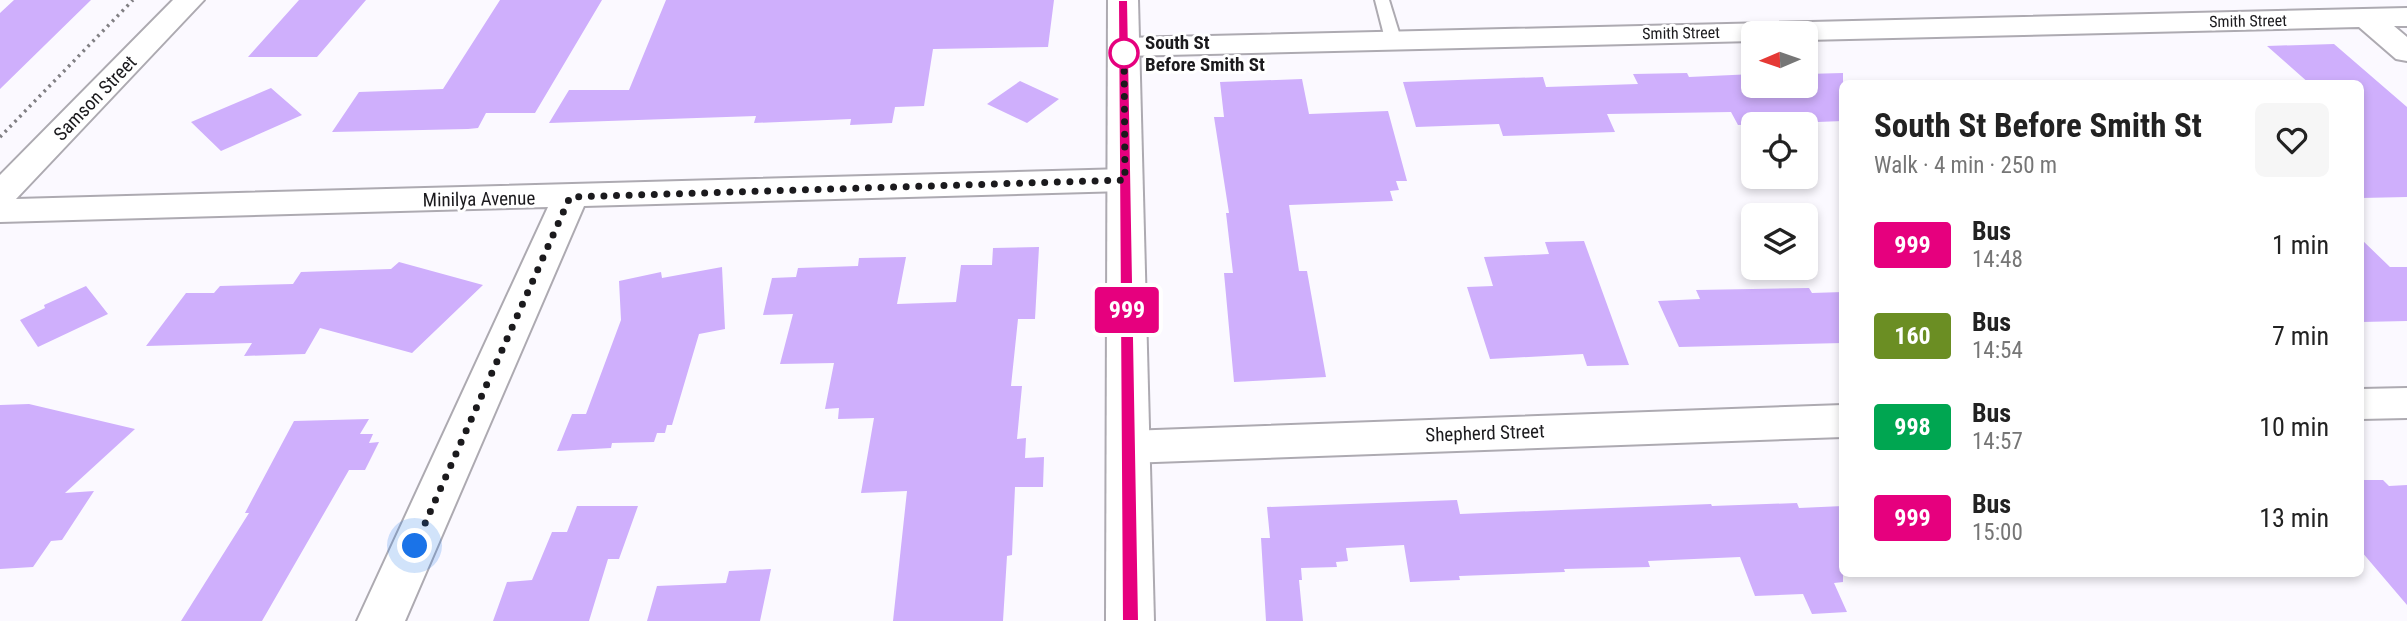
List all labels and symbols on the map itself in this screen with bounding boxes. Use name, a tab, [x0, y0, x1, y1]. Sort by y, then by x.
street label: Smith Street	[2209, 11, 2287, 31]
north arrow	[1741, 21, 1818, 98]
street label: Smith Street	[1642, 23, 1720, 43]
place label: South St Before Smith St	[1145, 31, 1265, 76]
marker: South St Before Smith St	[1109, 38, 1139, 68]
street label: Samson Street	[49, 51, 141, 145]
street label: Minilya Avenue	[423, 187, 536, 211]
line badge: 999	[1087, 287, 1167, 333]
street label: Shepherd Street	[1425, 419, 1545, 447]
your location	[397, 528, 432, 563]

